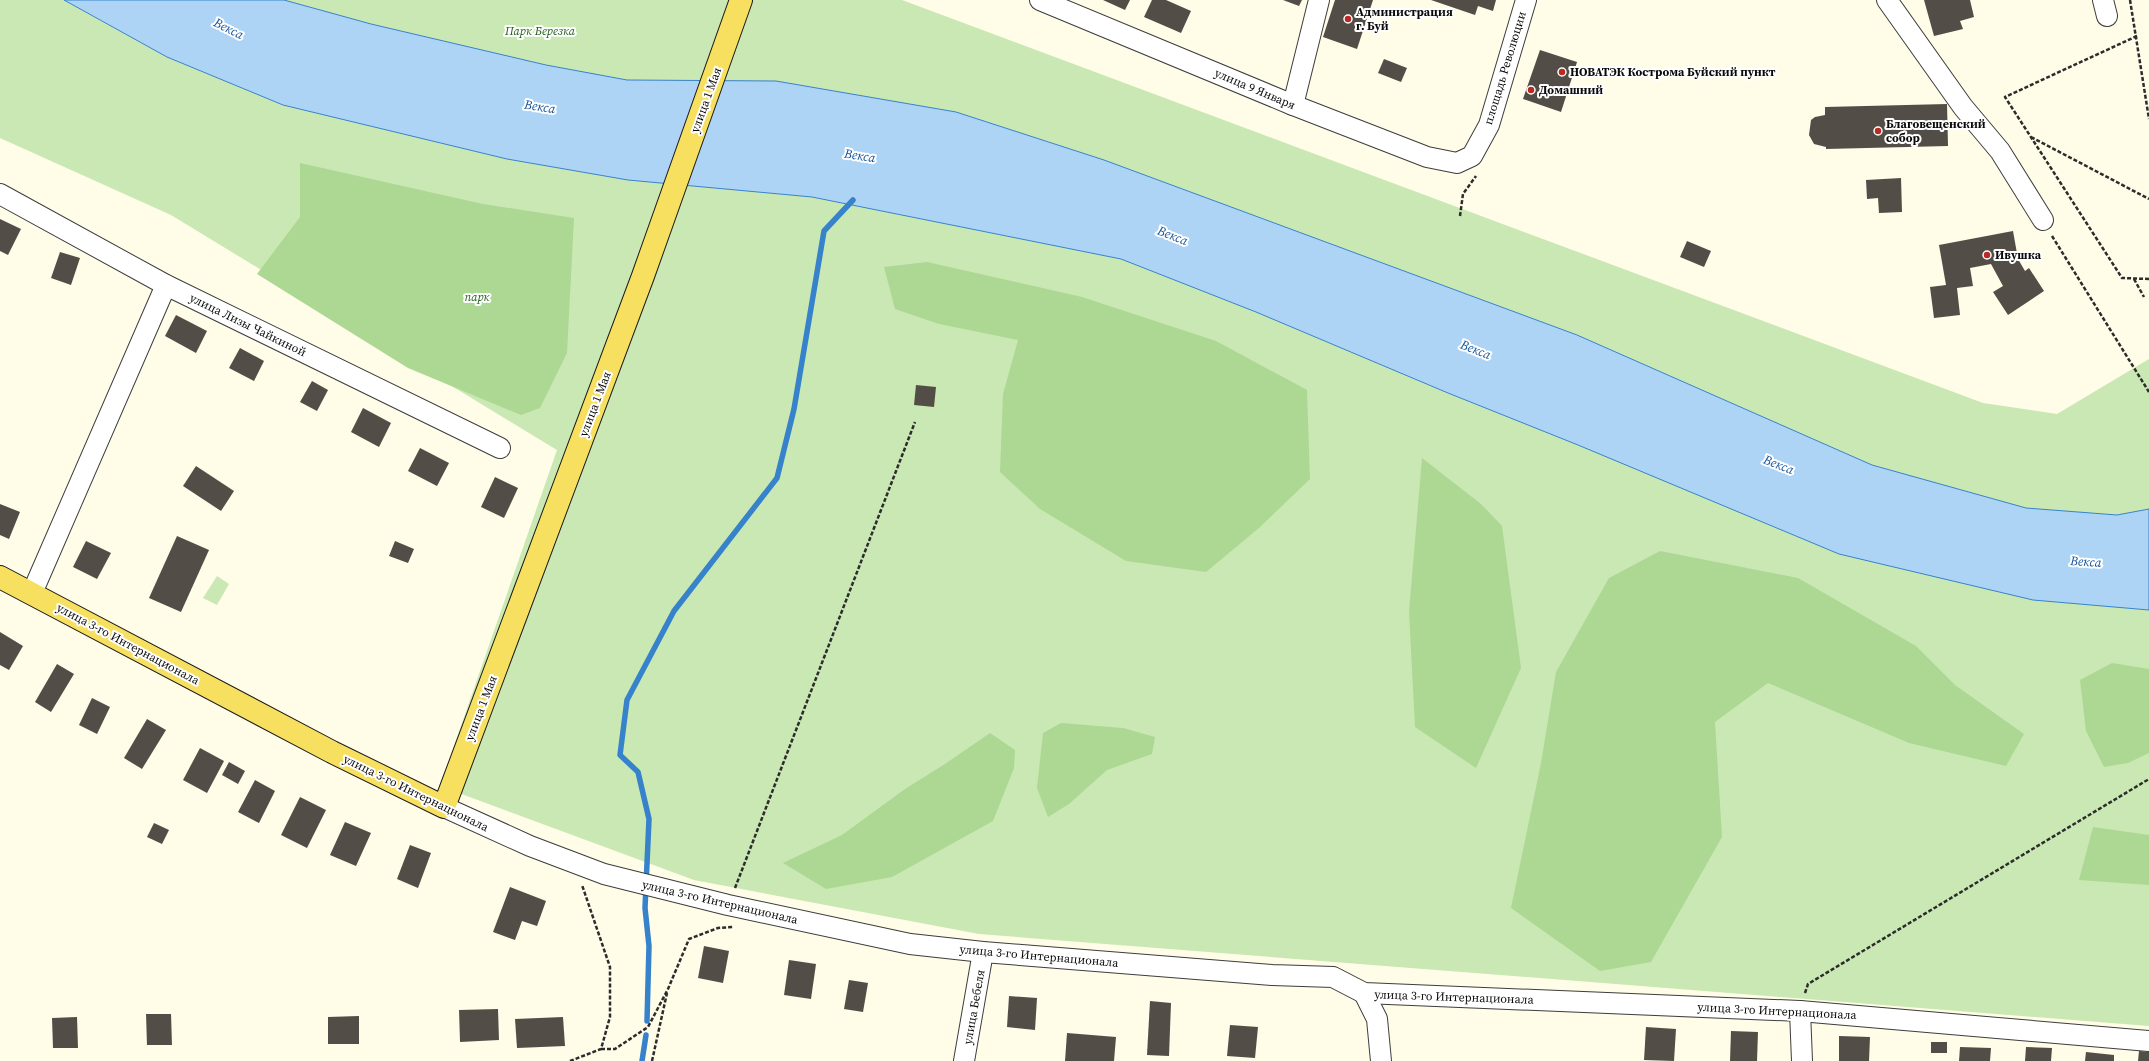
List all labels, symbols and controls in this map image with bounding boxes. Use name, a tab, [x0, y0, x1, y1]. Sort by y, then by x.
place label: Администрация г. Буй	[1356, 4, 1453, 34]
street label: площадь Революции	[1480, 9, 1530, 127]
water label: Векса	[210, 13, 247, 43]
marker: Администрация г. Буй	[1343, 14, 1353, 24]
park label: Парк Березка	[504, 23, 576, 39]
place label: НОВАТЭК Кострома Буйский пункт	[1570, 64, 1776, 80]
street label: улица 1 Мая	[687, 65, 725, 135]
street label: улица 9 Января	[1212, 65, 1298, 113]
marker: НОВАТЭК Кострома Буйский пункт	[1557, 67, 1567, 77]
place label: Домашний	[1539, 82, 1603, 98]
marker: Домашний	[1526, 85, 1536, 95]
water label: Векса	[522, 95, 557, 117]
place label: Благовещенский собор	[1886, 116, 1986, 146]
marker: Благовещенский собор	[1873, 126, 1883, 136]
water label: Векса	[842, 144, 877, 166]
water label: Векса	[1154, 222, 1191, 249]
place label: Ивушка	[1995, 247, 2042, 263]
marker: Ивушка	[1982, 250, 1992, 260]
park label: парк	[464, 289, 490, 305]
street label: улица Лизы Чайкиной	[187, 290, 309, 360]
water label: Векса	[1457, 336, 1494, 363]
street label: улица 1 Мая	[575, 369, 615, 439]
water label: Векса	[1760, 451, 1797, 478]
water label: Векса	[2069, 552, 2102, 571]
street label: улица 3-го Интернационала	[54, 599, 203, 689]
street label: улица 1 Мая	[461, 673, 501, 743]
street label: улица 3-го Интернационала	[341, 751, 492, 836]
street label: улица 3-го Интернационала	[641, 876, 800, 928]
street label: улица 3-го Интернационала	[959, 941, 1120, 971]
street label: улица Бебеля	[960, 968, 988, 1046]
street label: улица 3-го Интернационала	[1374, 986, 1535, 1008]
street label: улица 3-го Интернационала	[1697, 999, 1858, 1023]

